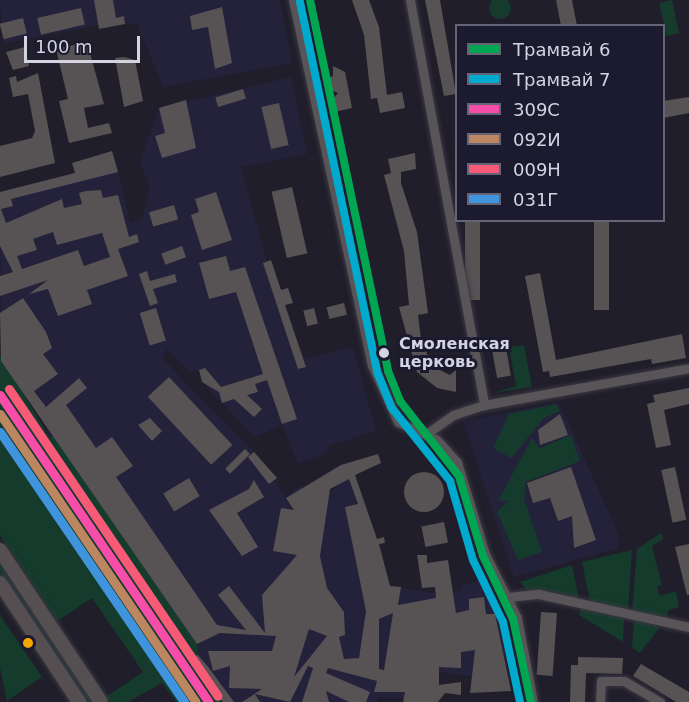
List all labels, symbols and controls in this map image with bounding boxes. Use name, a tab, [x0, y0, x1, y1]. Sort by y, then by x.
scale bar	[27, 24, 142, 62]
legend	[455, 24, 665, 222]
text: 100 m	[35, 36, 93, 57]
text: Трамвай 6	[513, 39, 611, 60]
text: Трамвай 7	[513, 69, 611, 90]
text: 309С	[513, 99, 560, 120]
text: 092И	[513, 129, 561, 150]
text: 009Н	[513, 159, 561, 180]
text: 031Г	[513, 189, 558, 210]
place label: Смоленская церковь	[399, 334, 510, 372]
marker: Смоленская церковь	[374, 343, 394, 363]
unlabelled marker	[22, 637, 34, 649]

